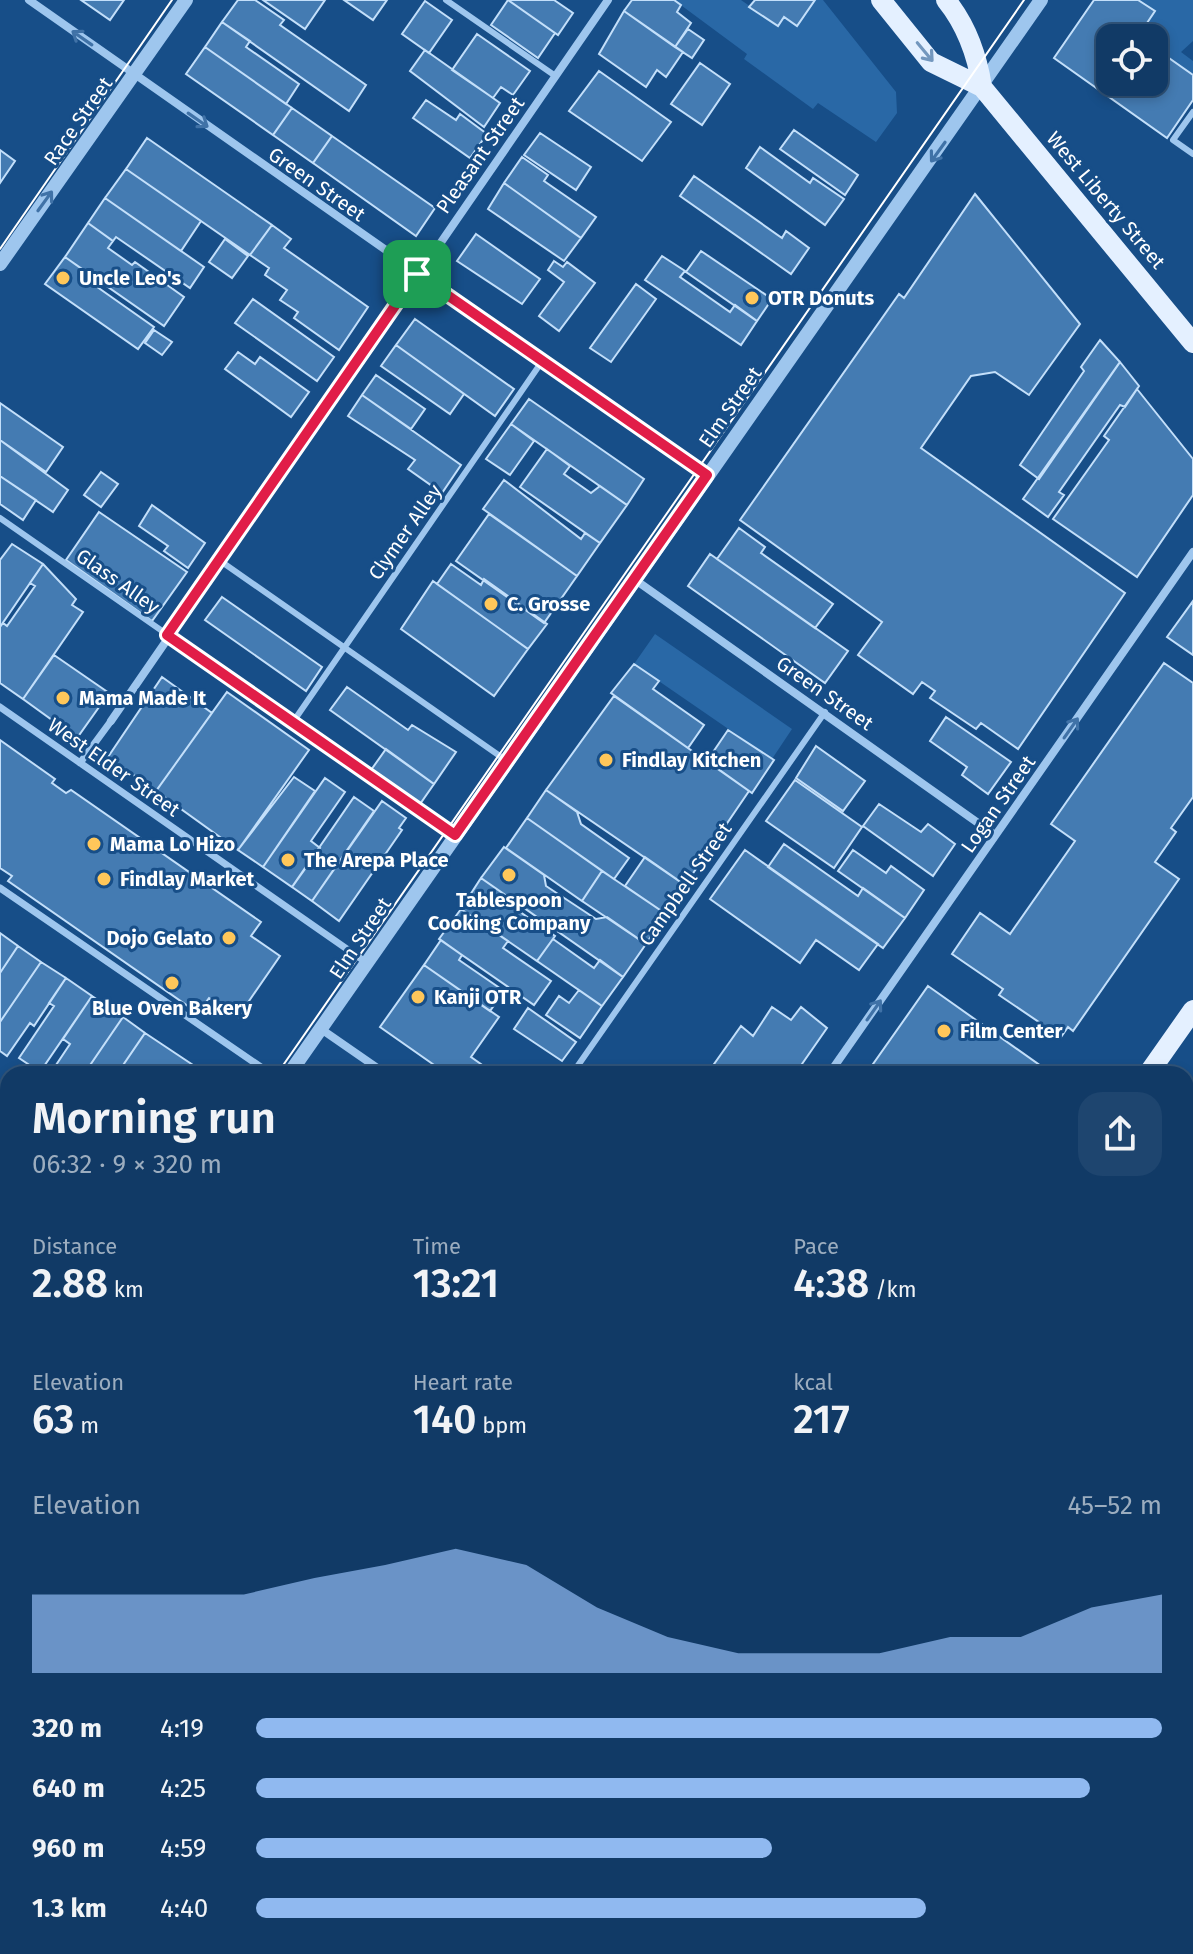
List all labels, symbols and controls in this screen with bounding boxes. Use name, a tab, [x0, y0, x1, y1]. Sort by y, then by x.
map controls	[1096, 24, 1168, 96]
button: locate	[1096, 24, 1168, 96]
one-way arrow	[71, 29, 93, 46]
one-way arrow	[916, 42, 934, 62]
street label: Race Street	[39, 72, 118, 170]
street label: Pleasant Street	[431, 91, 530, 218]
one-way arrow	[187, 112, 209, 128]
street label: West Liberty Street	[1042, 127, 1171, 274]
one-way arrow	[930, 140, 946, 162]
street label: Green Street	[264, 142, 371, 227]
one-way arrow	[37, 191, 54, 212]
pin	[383, 240, 451, 308]
icon: arrive	[395, 252, 439, 296]
place label: Uncle Leo's	[79, 266, 182, 290]
marker: Uncle Leo's	[54, 269, 72, 287]
place label: OTR Donuts	[768, 286, 874, 310]
marker: OTR Donuts	[743, 289, 761, 307]
street label: Elm Street	[693, 361, 767, 452]
street label: Clymer Alley	[363, 479, 447, 584]
street label: Glass Alley	[72, 543, 165, 619]
place label: C. Grosse	[507, 592, 590, 616]
marker: C. Grosse	[482, 595, 500, 613]
street label: Green Street	[772, 651, 879, 736]
place label: Mama Made It	[79, 686, 207, 710]
marker: Mama Made It	[54, 689, 72, 707]
street label: West Elder Street	[43, 713, 185, 822]
one-way arrow	[1063, 717, 1079, 739]
place label: Findlay Kitchen	[622, 748, 761, 772]
street label: Logan Street	[956, 750, 1041, 857]
marker: Findlay Kitchen	[597, 751, 615, 769]
street label: Campbell Street	[634, 817, 737, 950]
place label: Mama Lo Hizo	[110, 832, 235, 856]
marker: Mama Lo Hizo	[85, 835, 103, 853]
place label: The Arepa Place	[304, 848, 449, 872]
marker: The Arepa Place	[279, 851, 297, 869]
marker: Tablespoon Cooking Company	[500, 866, 518, 884]
place label: Findlay Market	[120, 867, 254, 891]
marker: Findlay Market	[95, 870, 113, 888]
place label: Tablespoon Cooking Company	[428, 888, 591, 935]
street label: Elm Street	[324, 892, 396, 983]
place label: Dojo Gelato	[106, 926, 213, 950]
marker: Dojo Gelato	[220, 929, 238, 947]
marker: Blue Oven Bakery	[163, 974, 181, 992]
place label: Kanji OTR	[434, 985, 522, 1009]
marker: Kanji OTR	[409, 988, 427, 1006]
place label: Blue Oven Bakery	[92, 996, 253, 1020]
one-way arrow	[866, 999, 882, 1021]
place label: Film Center	[960, 1019, 1063, 1043]
marker: Film Center	[935, 1022, 953, 1040]
text: Morning run	[32, 1092, 276, 1145]
button: share	[1078, 1092, 1162, 1176]
text: 06:32 · 9 × 320 m	[32, 1149, 222, 1180]
text: Distance	[32, 1233, 117, 1260]
text: Time	[413, 1233, 461, 1260]
text: Pace	[793, 1233, 839, 1260]
text: 2.88	[32, 1260, 108, 1308]
text: 13:21	[413, 1260, 499, 1308]
text: 4:38	[793, 1260, 869, 1308]
text: km	[108, 1276, 144, 1303]
text: /km	[869, 1276, 917, 1303]
text: Elevation	[32, 1369, 124, 1396]
text: Heart rate	[413, 1369, 513, 1396]
text: kcal	[793, 1369, 833, 1396]
text: 63	[32, 1396, 74, 1444]
text: 140	[413, 1396, 476, 1444]
text: 217	[793, 1396, 850, 1444]
text: m	[74, 1412, 99, 1439]
text: bpm	[476, 1412, 527, 1439]
text: Elevation	[32, 1490, 141, 1521]
text: 45–52 m	[1067, 1490, 1162, 1521]
text: 320 m	[32, 1713, 102, 1744]
text: 4:19	[160, 1713, 204, 1744]
text: 640 m	[32, 1773, 105, 1804]
text: 4:25	[160, 1773, 206, 1804]
text: 960 m	[32, 1833, 105, 1864]
text: 4:59	[160, 1833, 206, 1864]
text: 1.3 km	[32, 1893, 107, 1924]
text: 4:40	[160, 1893, 208, 1924]

